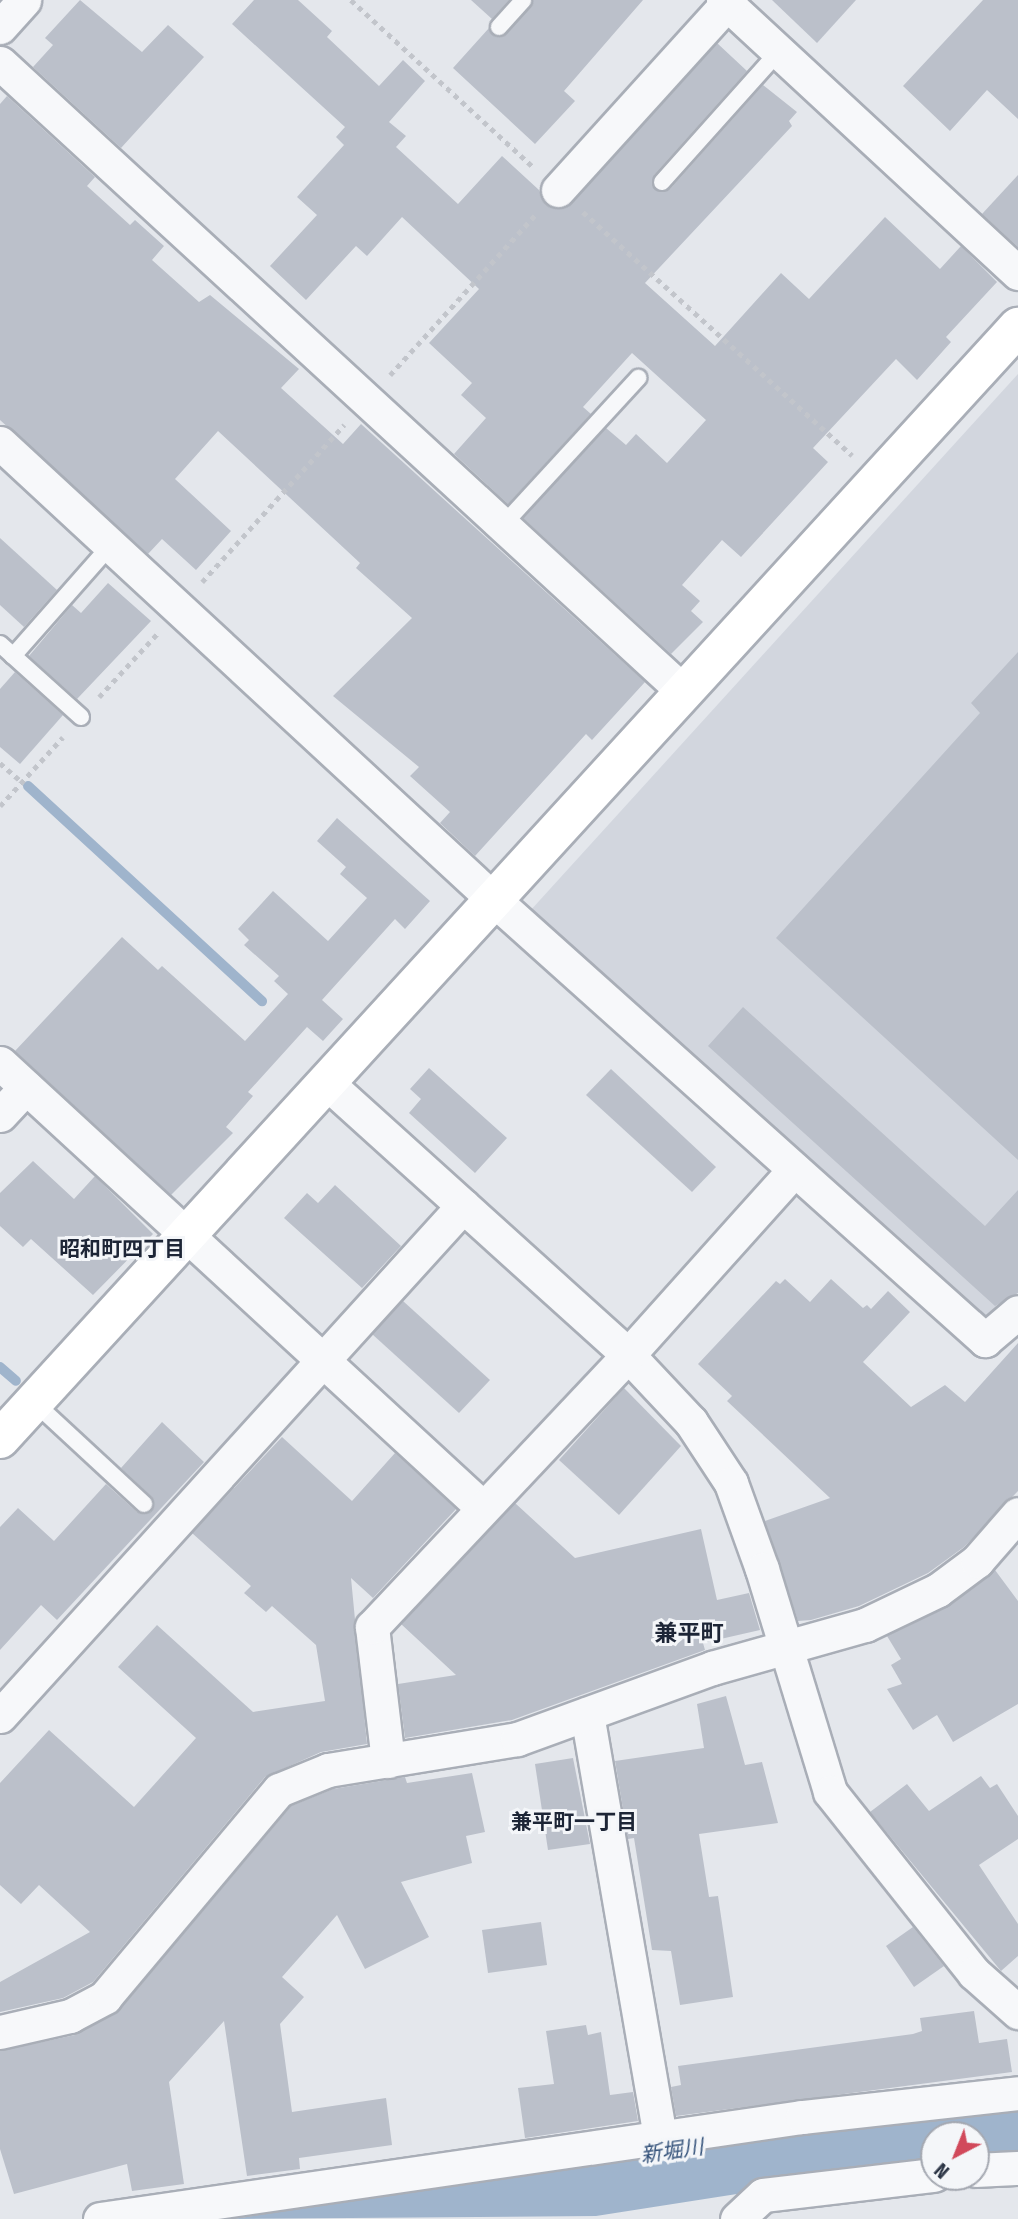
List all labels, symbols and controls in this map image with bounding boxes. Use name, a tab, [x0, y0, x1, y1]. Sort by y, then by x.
district label: 昭和町四丁目	[59, 1236, 185, 1262]
district label: 兼平町	[655, 1619, 723, 1647]
district label: 兼平町一丁目	[511, 1809, 637, 1835]
north arrow	[920, 2121, 990, 2191]
water label: 新堀川	[639, 2134, 705, 2168]
text: N	[930, 2158, 954, 2183]

